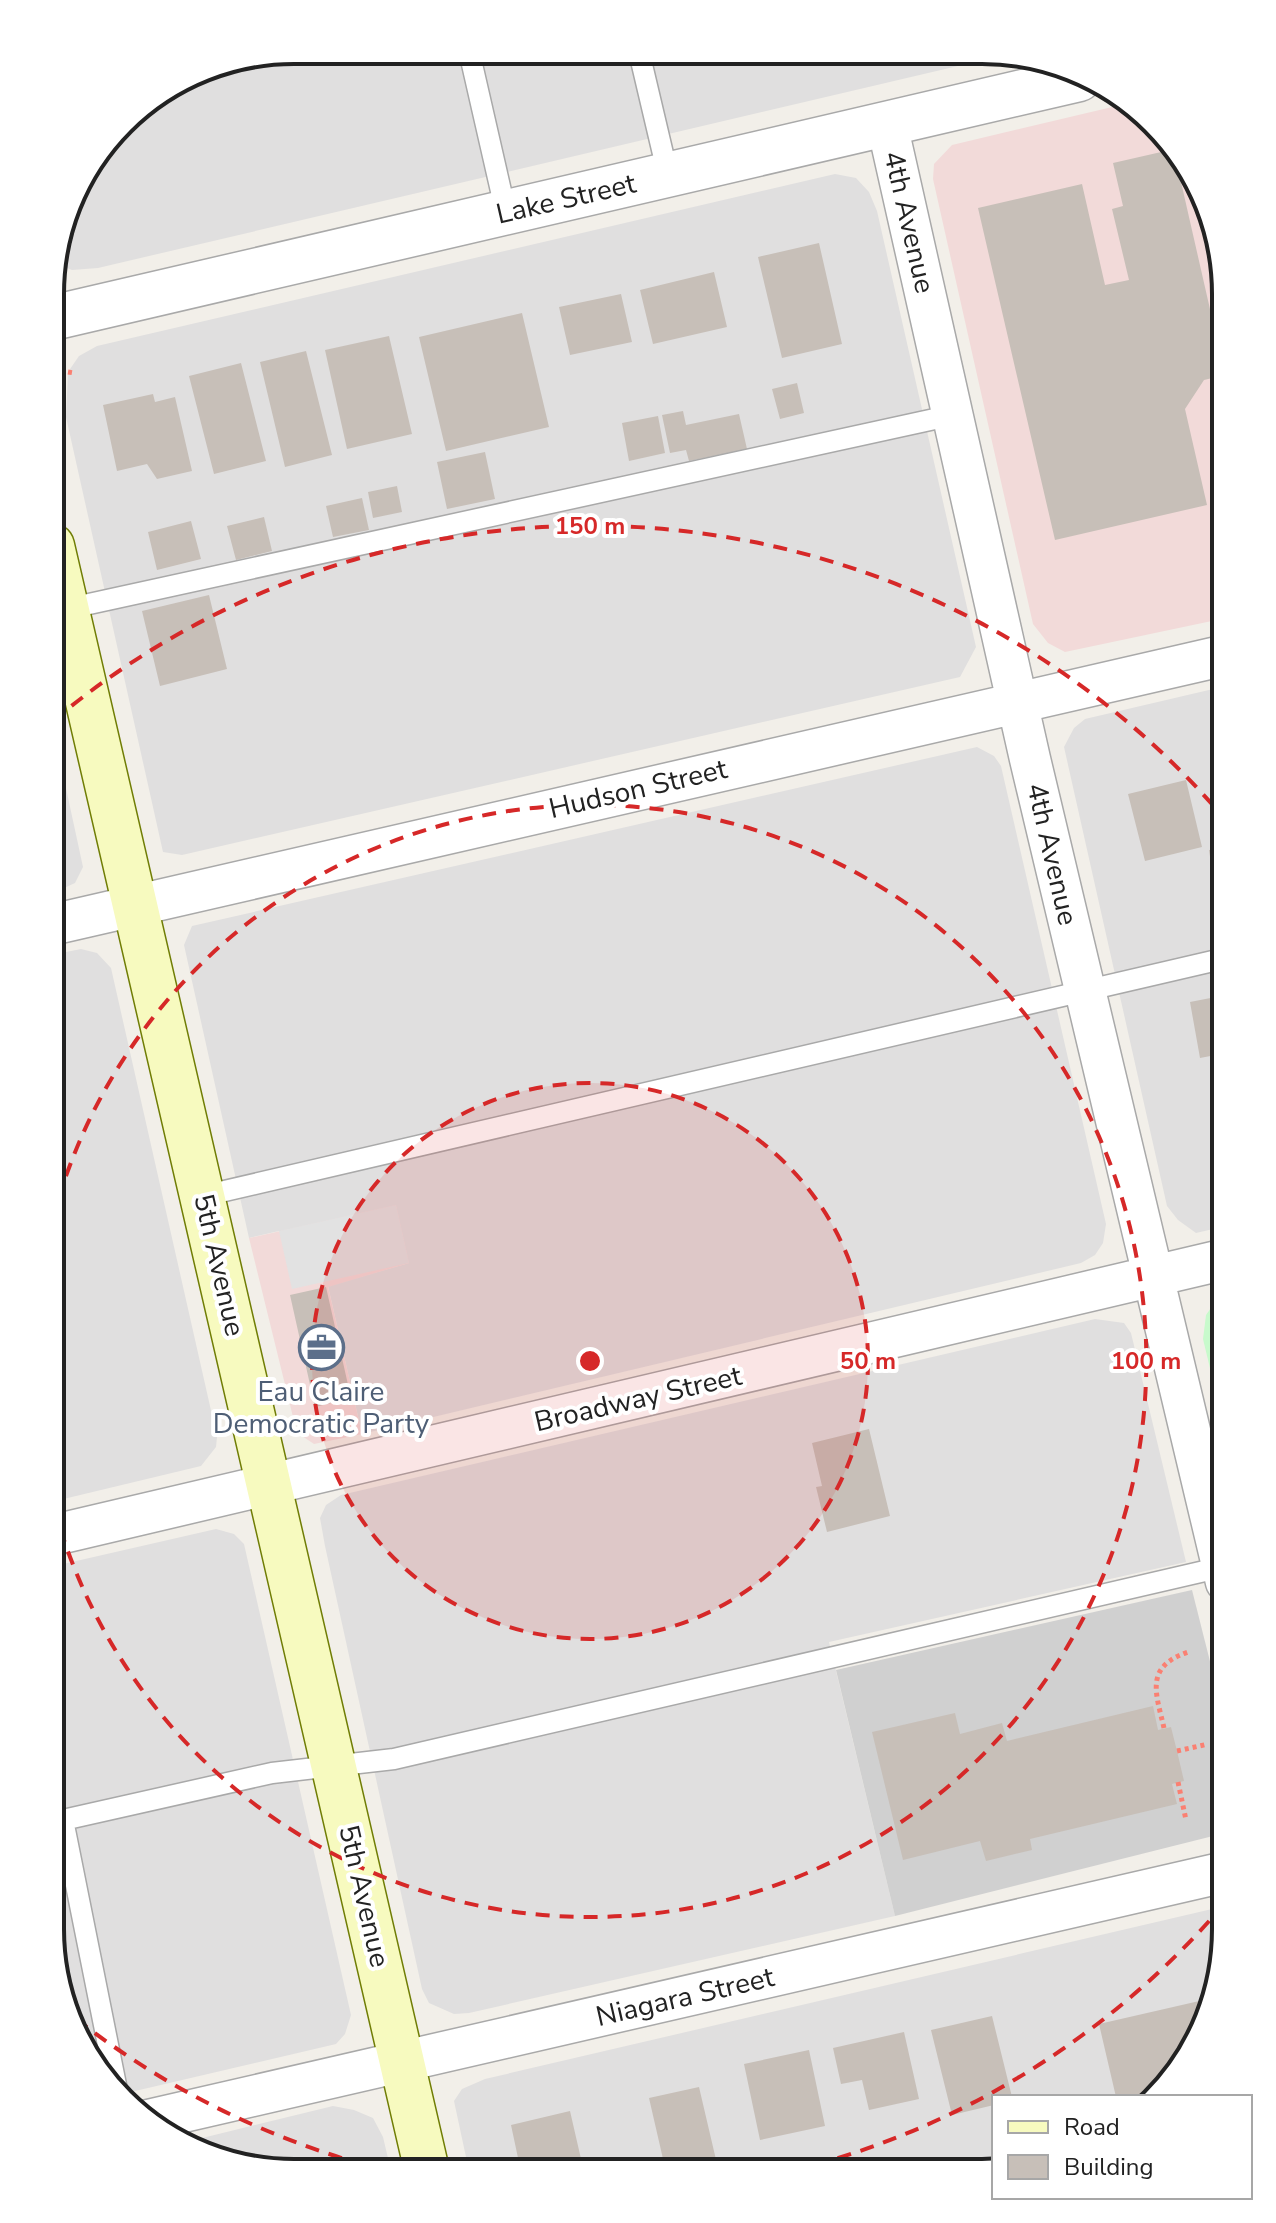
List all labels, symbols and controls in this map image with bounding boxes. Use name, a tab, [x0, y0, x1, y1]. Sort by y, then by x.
street label: 4th Avenue	[874, 147, 944, 297]
street label: Lake Street	[492, 164, 640, 234]
text: 150 m	[555, 510, 625, 542]
street label: Hudson Street	[545, 750, 731, 828]
street label: 4th Avenue	[1017, 779, 1087, 929]
street label: 5th Avenue	[184, 1190, 254, 1340]
office icon: Eau Claire Democratic Party	[297, 1323, 345, 1371]
text: 50 m	[840, 1345, 896, 1377]
text: 100 m	[1111, 1345, 1181, 1377]
centre of rings	[576, 1347, 604, 1375]
street label: Broadway Street	[531, 1357, 745, 1441]
place label: Eau Claire Democratic Party	[213, 1373, 430, 1443]
street label: 5th Avenue	[329, 1821, 399, 1971]
street label: Niagara Street	[592, 1958, 778, 2036]
legend	[992, 2095, 1252, 2199]
text: Road	[1064, 2111, 1120, 2143]
text: Building	[1064, 2151, 1154, 2183]

